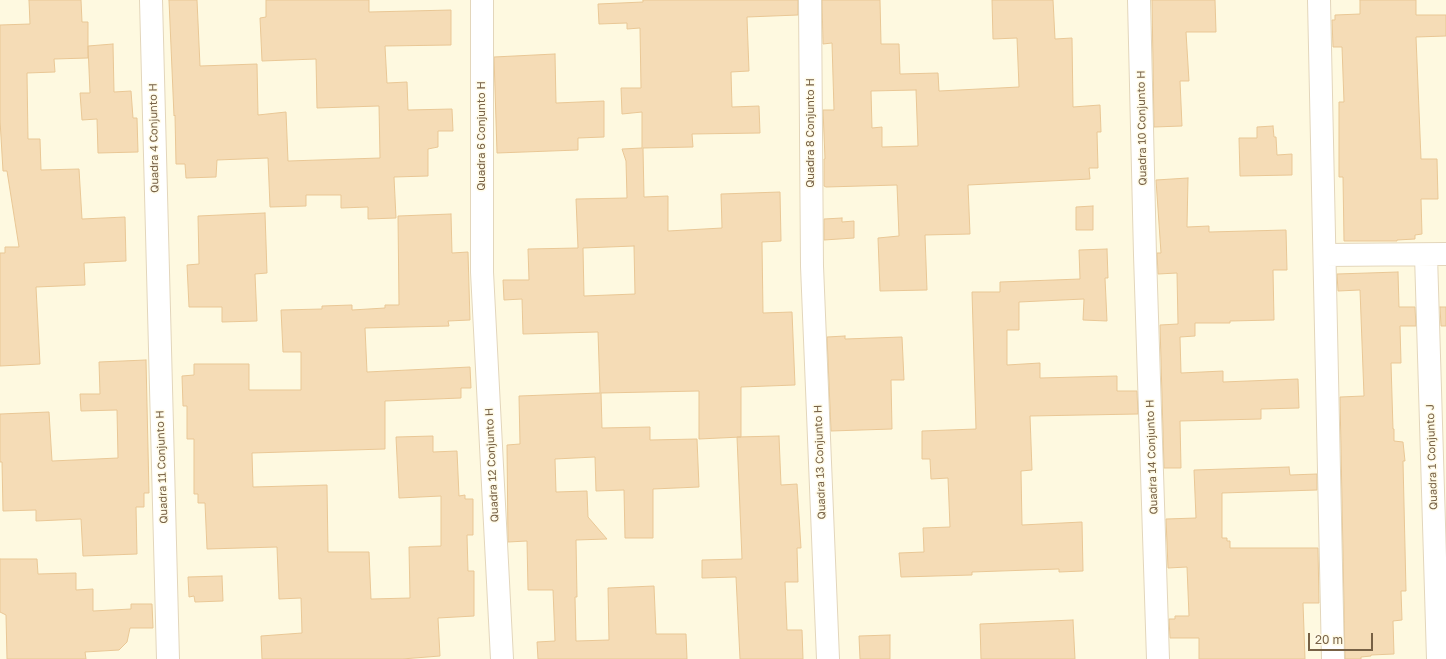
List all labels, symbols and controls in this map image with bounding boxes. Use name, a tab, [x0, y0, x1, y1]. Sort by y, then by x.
street label: Quadra 10 Conjunto H	[1134, 70, 1150, 186]
street label: Quadra 8 Conjunto H	[804, 78, 818, 188]
street label: Quadra 6 Conjunto H	[475, 81, 489, 191]
street label: Quadra 4 Conjunto H	[146, 83, 162, 193]
street label: Quadra 14 Conjunto H	[1143, 399, 1161, 515]
street label: Quadra 13 Conjunto H	[811, 404, 829, 520]
street label: Quadra 1 Conjunto J	[1424, 404, 1440, 510]
street label: Quadra 12 Conjunto H	[482, 407, 502, 523]
street label: Quadra 11 Conjunto H	[153, 410, 171, 524]
scale bar	[1310, 625, 1375, 651]
text: 20 m	[1315, 632, 1343, 647]

